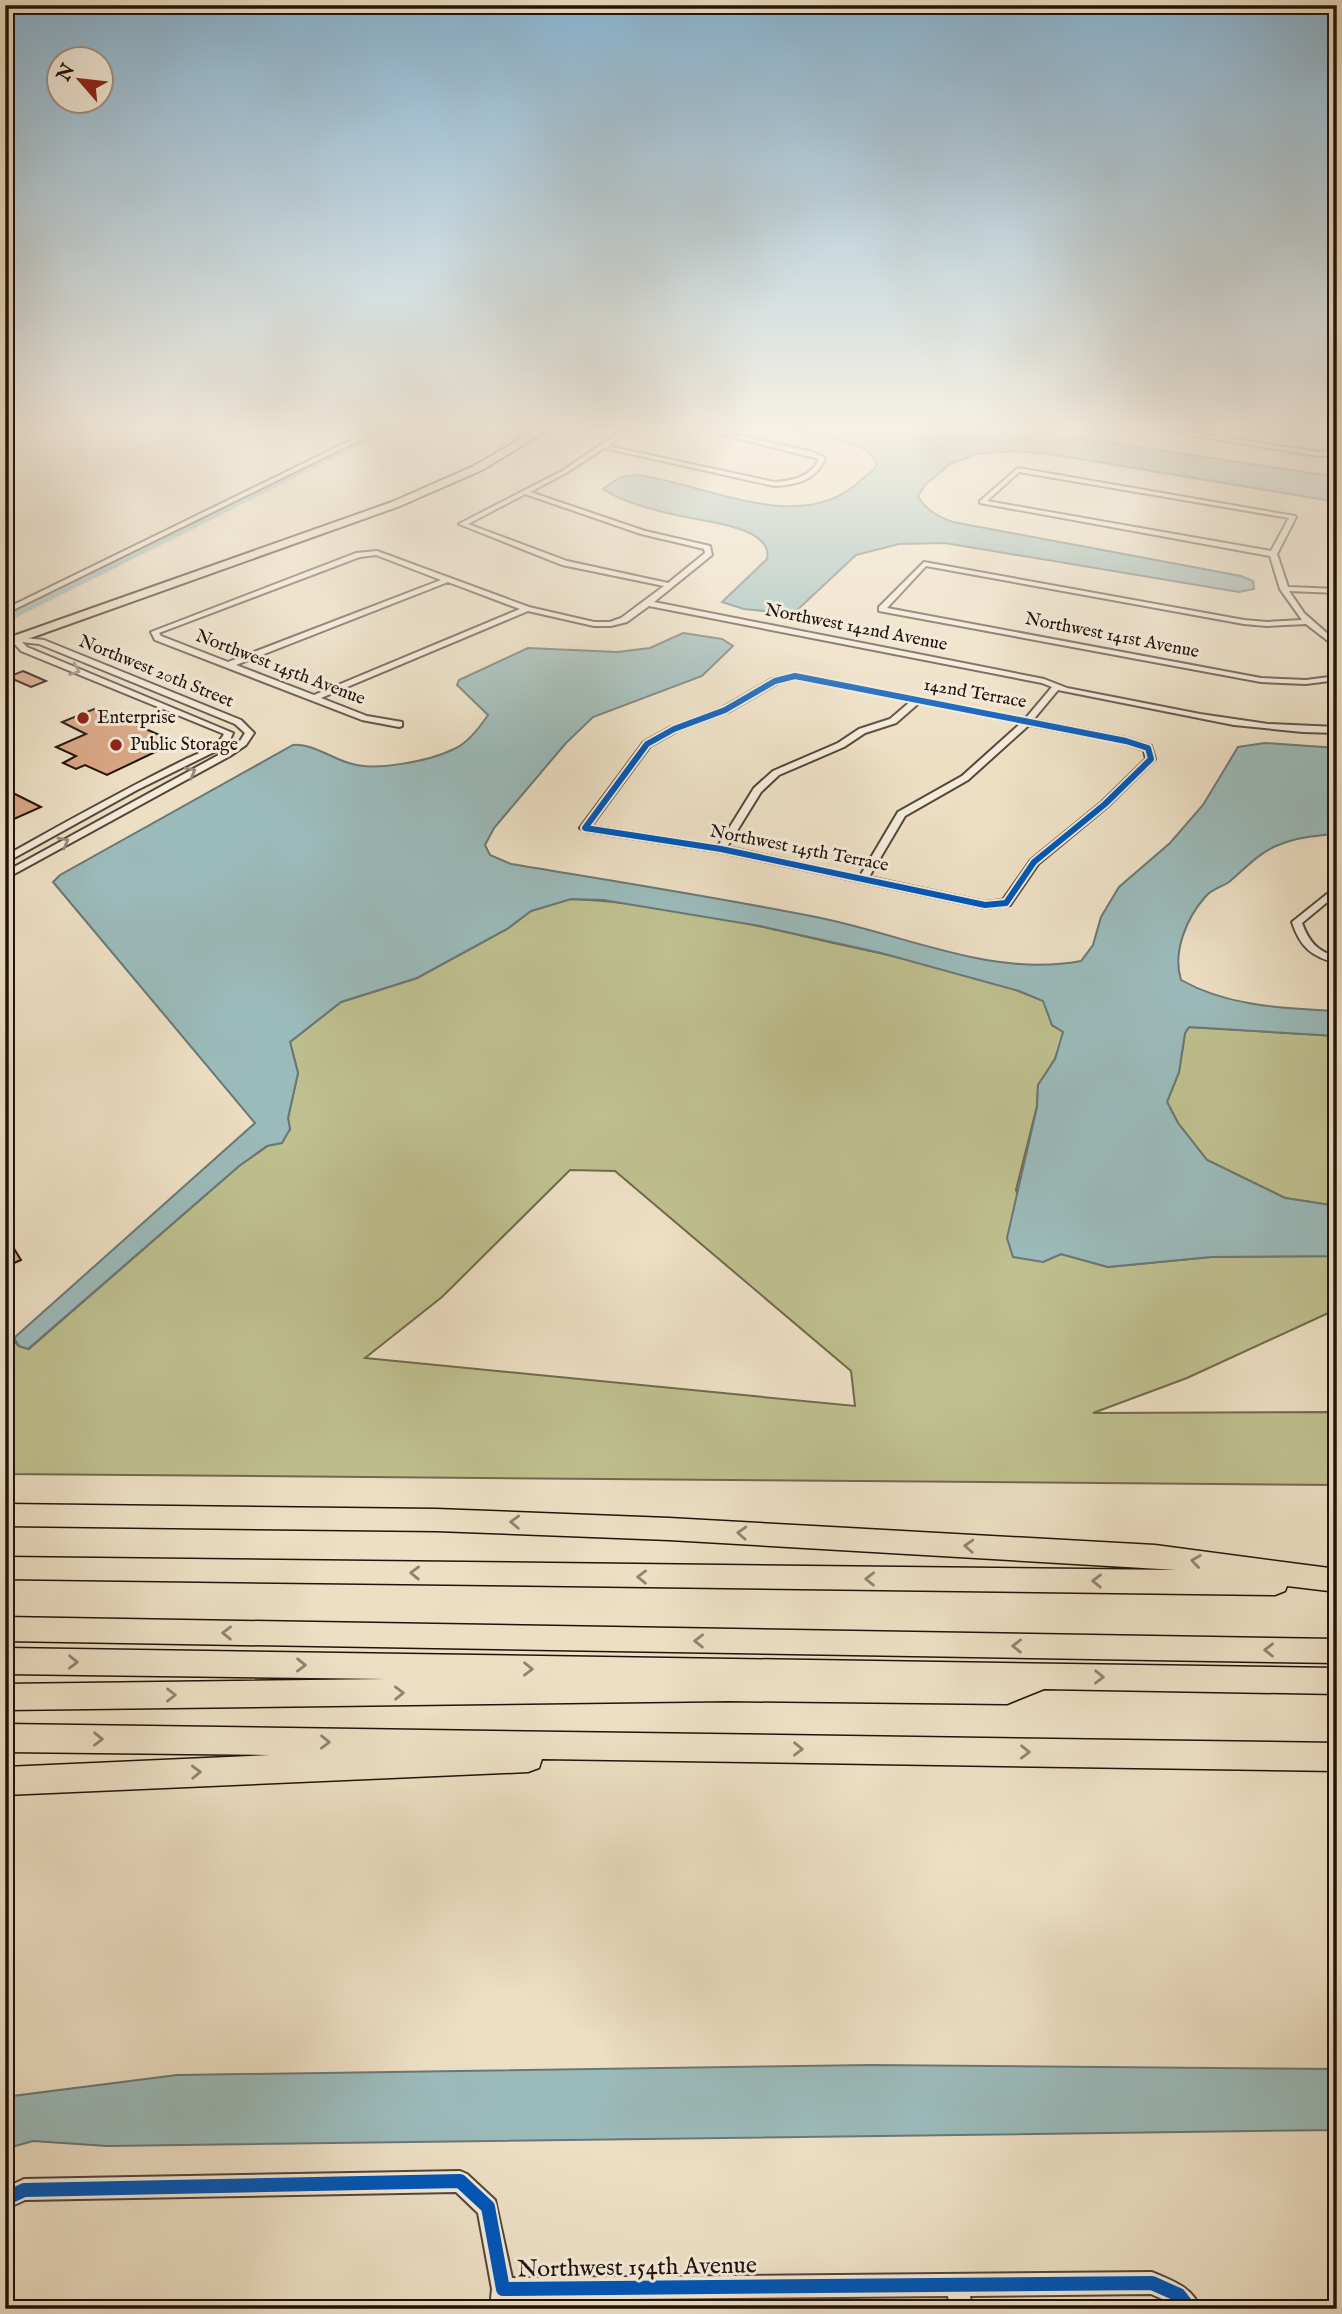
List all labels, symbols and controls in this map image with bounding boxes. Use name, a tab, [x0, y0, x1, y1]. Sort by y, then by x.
north arrow	[46, 46, 116, 116]
text: N	[52, 60, 81, 87]
street label: Northwest 142nd Avenue	[763, 599, 949, 657]
street label: Northwest 141st Avenue	[1023, 608, 1201, 664]
street label: Northwest 145th Avenue	[192, 625, 368, 711]
street label: Northwest 20th Street	[75, 630, 237, 714]
one-way arrow	[68, 661, 80, 675]
street label: 142nd Terrace	[922, 674, 1028, 714]
place label: Enterprise	[97, 707, 176, 730]
marker: Enterprise	[75, 710, 91, 726]
place label: Public Storage	[130, 734, 238, 757]
marker: Public Storage	[108, 737, 124, 753]
one-way arrow	[184, 767, 196, 781]
street label: Northwest 145th Terrace	[708, 820, 890, 878]
one-way arrow	[57, 836, 69, 850]
one-way arrow	[509, 1515, 520, 1530]
one-way arrow	[737, 1526, 748, 1541]
one-way arrow	[964, 1538, 975, 1553]
one-way arrow	[1190, 1554, 1202, 1569]
one-way arrow	[409, 1565, 419, 1581]
one-way arrow	[636, 1569, 647, 1584]
one-way arrow	[864, 1571, 874, 1587]
one-way arrow	[1091, 1574, 1102, 1589]
one-way arrow	[221, 1625, 232, 1641]
one-way arrow	[694, 1633, 704, 1649]
one-way arrow	[1011, 1638, 1021, 1654]
one-way arrow	[1263, 1642, 1274, 1657]
one-way arrow	[69, 1654, 79, 1670]
one-way arrow	[296, 1658, 307, 1673]
one-way arrow	[524, 1661, 534, 1677]
one-way arrow	[1094, 1669, 1105, 1685]
one-way arrow	[394, 1686, 405, 1701]
one-way arrow	[166, 1687, 177, 1702]
one-way arrow	[93, 1731, 104, 1747]
one-way arrow	[321, 1734, 331, 1750]
one-way arrow	[793, 1741, 804, 1757]
one-way arrow	[1021, 1744, 1031, 1760]
one-way arrow	[191, 1764, 202, 1779]
street label: Northwest 154th Avenue	[517, 2250, 757, 2286]

